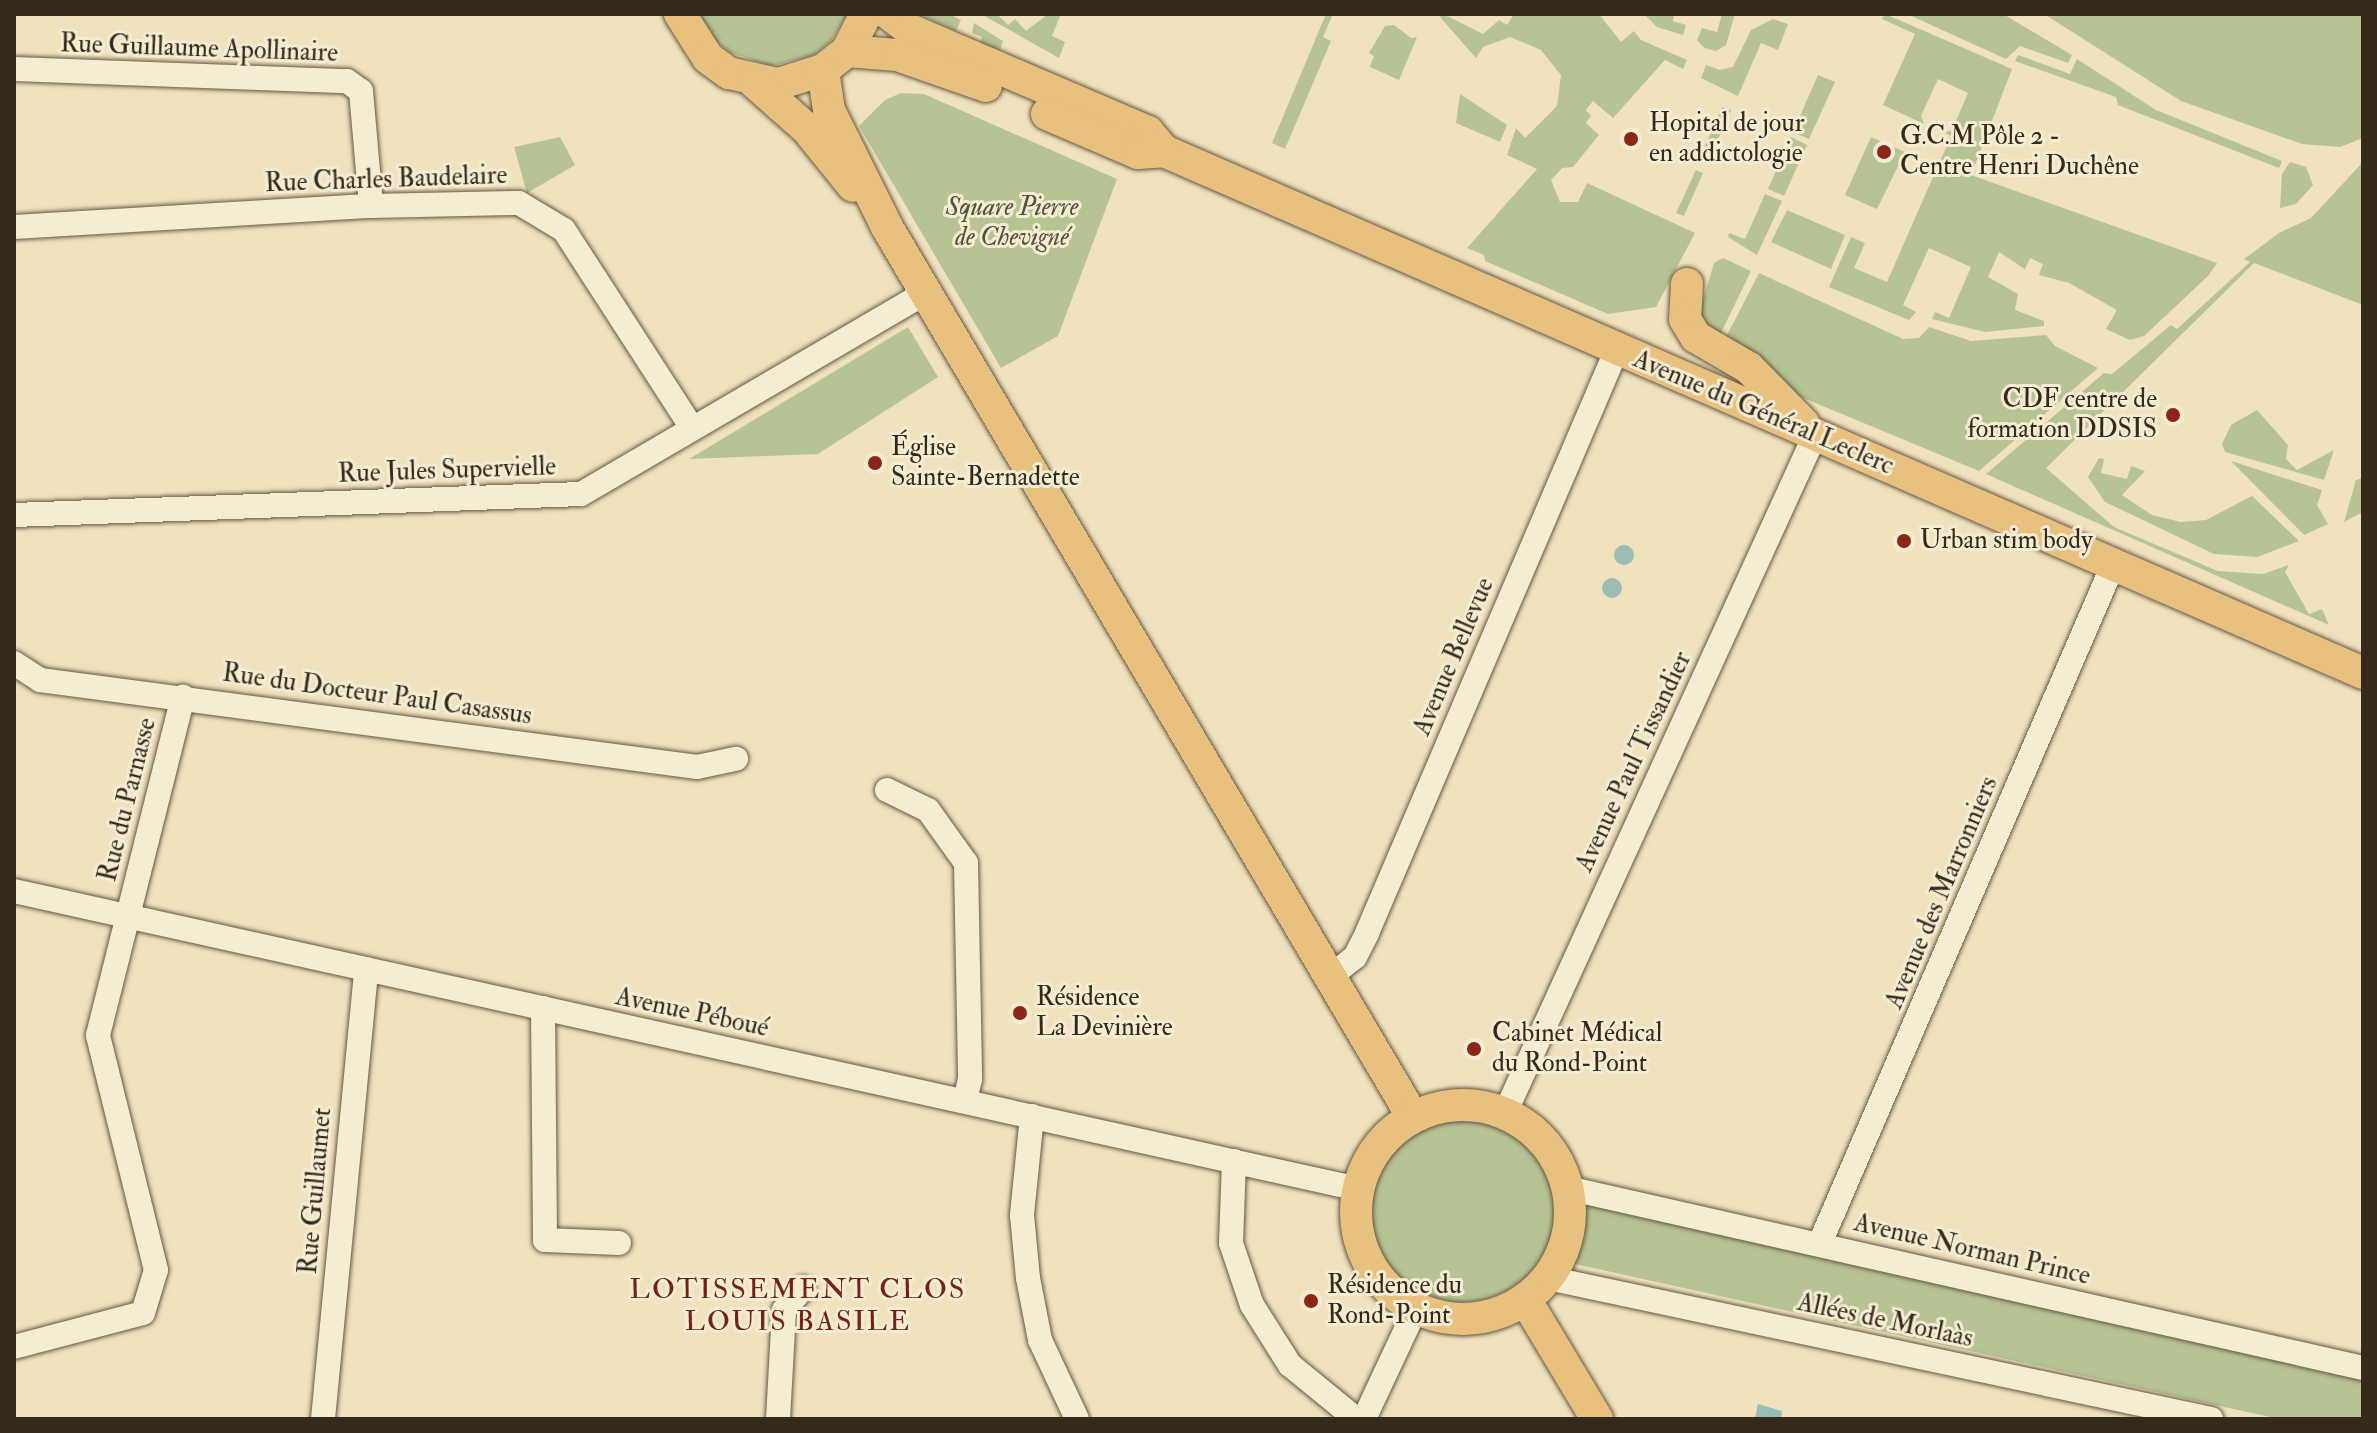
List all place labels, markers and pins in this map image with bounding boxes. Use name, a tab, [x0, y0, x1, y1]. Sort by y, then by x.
place label: Hopital de jour en addictologie	[1649, 108, 1804, 170]
place label: G.C.M Pôle 2 - Centre Henri Duchêne	[1900, 121, 2139, 182]
marker: Hopital de jour en addictologie	[1620, 128, 1642, 150]
marker: G.C.M Pôle 2 - Centre Henri Duchêne	[1875, 143, 1893, 161]
place label: CDF centre de formation DDSIS	[1968, 384, 2157, 446]
marker: CDF centre de formation DDSIS	[2164, 406, 2182, 424]
place label: Église Sainte-Bernadette	[891, 432, 1080, 494]
marker: Église Sainte-Bernadette	[866, 454, 884, 472]
place label: Urban stim body	[1920, 525, 2093, 557]
marker: Urban stim body	[1895, 532, 1913, 550]
place label: Résidence La Devinière	[1036, 982, 1173, 1044]
marker: Résidence La Devinière	[1011, 1004, 1029, 1022]
place label: Cabinet Médical du Rond-Point	[1492, 1018, 1662, 1080]
marker: Cabinet Médical du Rond-Point	[1463, 1038, 1485, 1060]
place label: Résidence du Rond-Point	[1327, 1270, 1462, 1332]
marker: Résidence du Rond-Point	[1302, 1292, 1320, 1310]

